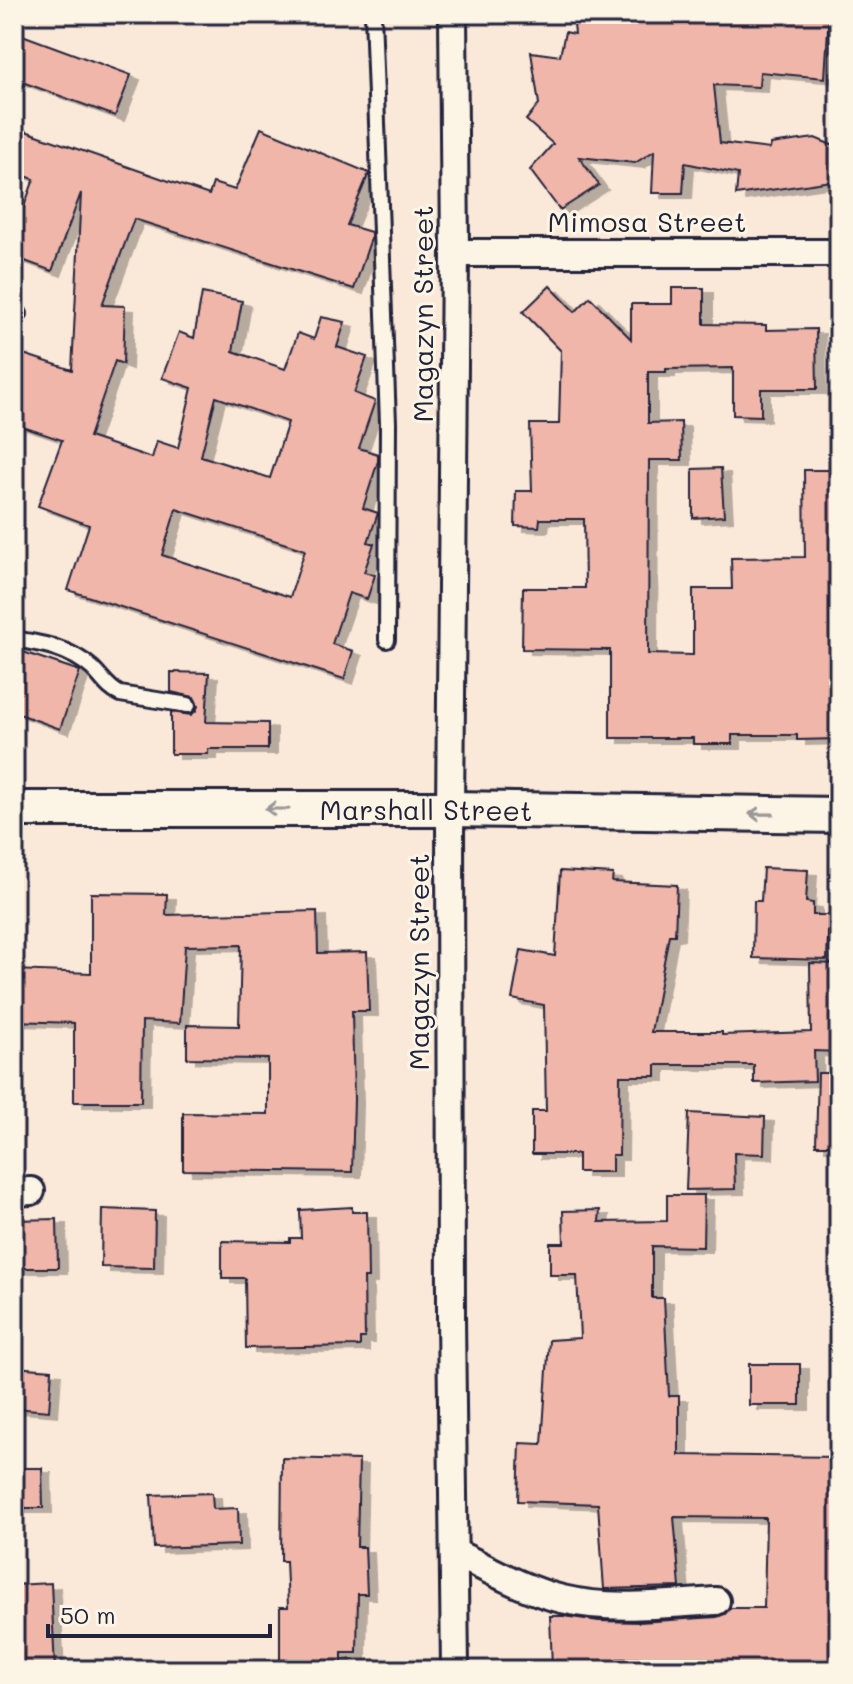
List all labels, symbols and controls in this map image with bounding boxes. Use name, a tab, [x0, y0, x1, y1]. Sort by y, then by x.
street label: Mimosa Street	[548, 203, 746, 239]
street label: Magazyn Street	[404, 205, 440, 423]
street label: Marshall Street	[320, 791, 533, 828]
one-way arrow	[264, 801, 291, 817]
one-way arrow	[748, 806, 775, 821]
street label: Magazyn Street	[400, 853, 436, 1071]
scale bar	[48, 1588, 270, 1638]
text: 50 m	[60, 1599, 116, 1630]

